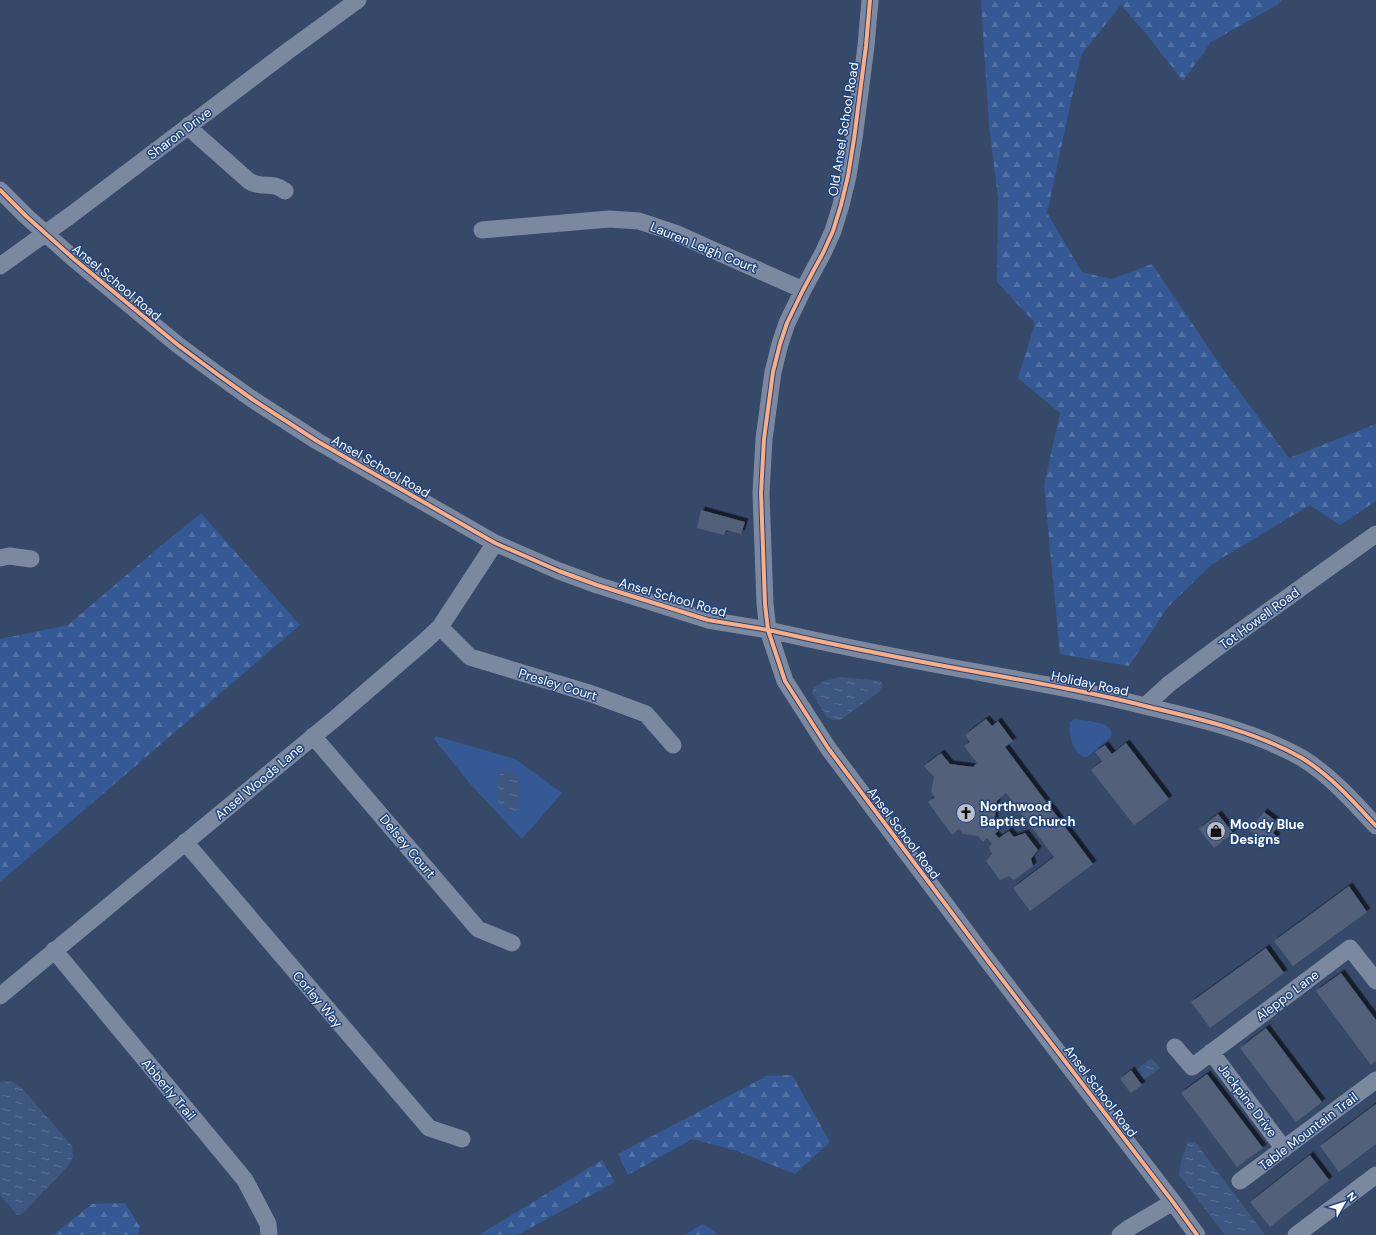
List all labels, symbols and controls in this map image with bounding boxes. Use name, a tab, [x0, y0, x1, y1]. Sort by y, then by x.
street label: Old Ansel School Road	[825, 61, 862, 197]
street label: Sharon Drive	[144, 104, 215, 163]
street label: Lauren Leigh Court	[648, 218, 760, 277]
street label: Ansel School Road	[69, 240, 165, 325]
street label: Ansel School Road	[328, 431, 433, 502]
street label: Ansel School Road	[617, 574, 728, 621]
street label: Tot Howell Road	[1216, 584, 1303, 653]
street label: Presley Court	[517, 664, 599, 704]
street label: Holiday Road	[1050, 667, 1130, 700]
street label: Ansel Woods Lane	[211, 739, 307, 823]
street label: Ansel School Road	[863, 784, 944, 883]
place label: Northwood Baptist Church	[980, 798, 1076, 830]
church icon: Northwood Baptist Church	[955, 802, 977, 824]
street label: Delsey Court	[376, 811, 439, 882]
place label: Moody Blue Designs	[1230, 816, 1305, 848]
shop icon: Moody Blue Designs	[1205, 820, 1227, 842]
street label: Aleppo Lane	[1252, 966, 1322, 1025]
street label: Corley Way	[289, 968, 346, 1031]
street label: Ansel School Road	[1060, 1042, 1141, 1141]
street label: Abberly Trail	[138, 1055, 199, 1124]
street label: Jackpine Drive	[1214, 1060, 1281, 1141]
street label: Table Mountain Trail	[1255, 1089, 1361, 1174]
north arrow	[1324, 1183, 1364, 1223]
text: N	[1344, 1189, 1360, 1204]

